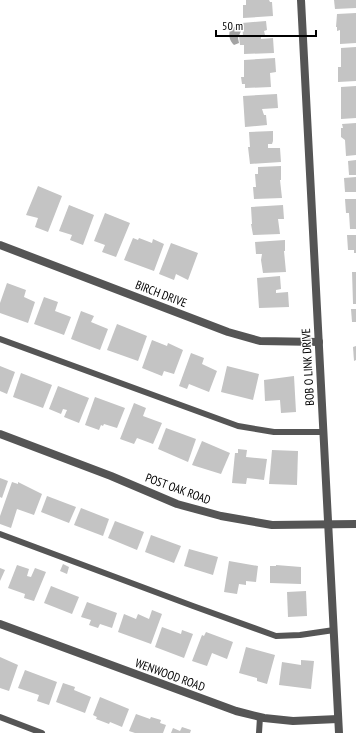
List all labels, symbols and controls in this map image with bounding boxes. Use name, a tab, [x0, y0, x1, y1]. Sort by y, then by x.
scale bar	[216, 12, 316, 38]
text: 50 m	[222, 18, 243, 33]
street label: BIRCH DRIVE	[133, 277, 189, 310]
street label: BOB O LINK DRIVE	[298, 328, 317, 406]
street label: POST OAK ROAD	[143, 470, 213, 507]
street label: WENWOOD ROAD	[133, 655, 207, 694]

